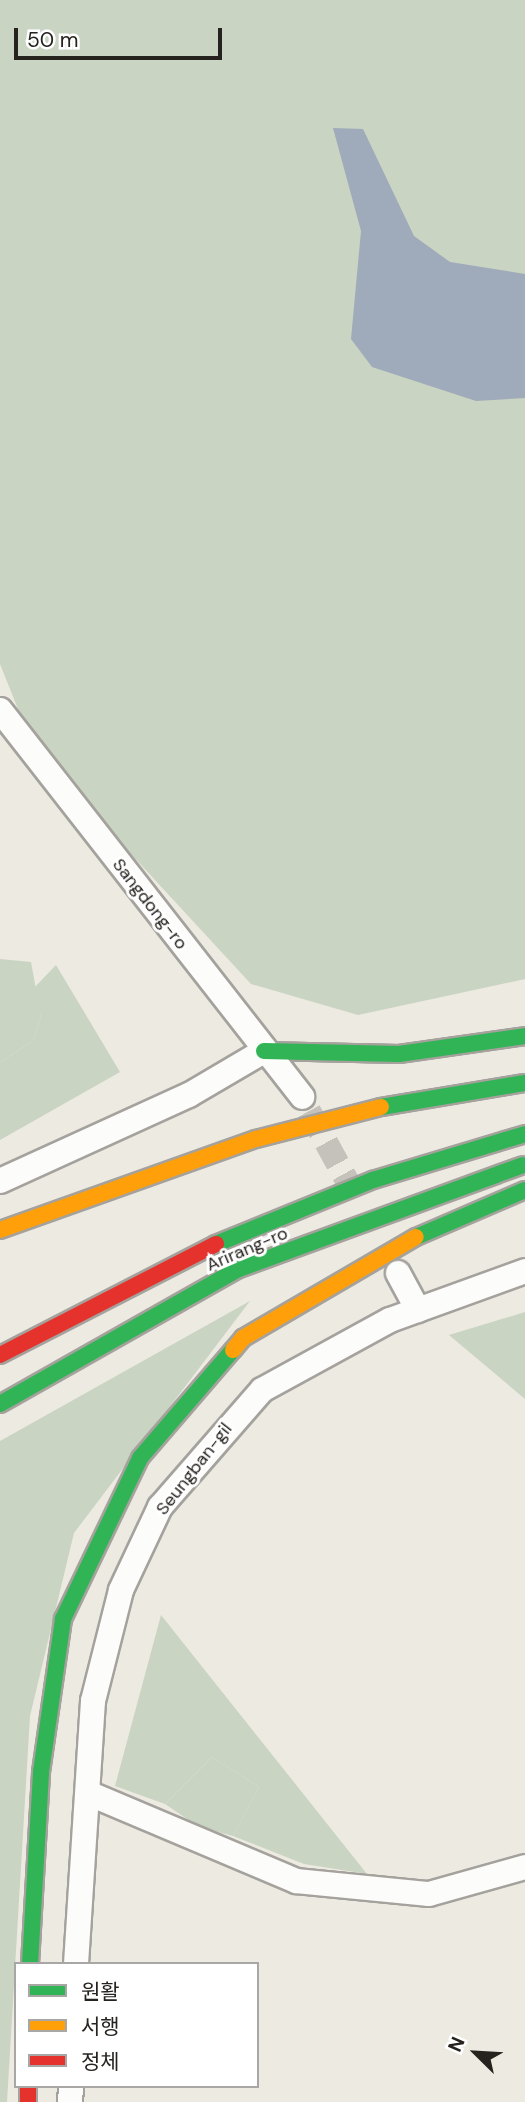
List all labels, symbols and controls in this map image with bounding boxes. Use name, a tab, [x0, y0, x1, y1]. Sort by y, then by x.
scale bar	[18, 14, 226, 58]
text: 50 m	[27, 26, 78, 54]
street label: Sangdong-ro	[108, 854, 192, 954]
street label: Arirang-ro	[203, 1222, 291, 1276]
street label: Seungban-gil	[151, 1419, 237, 1519]
legend	[14, 1962, 259, 2088]
text: 원활	[81, 1978, 120, 2006]
text: 서행	[81, 2013, 120, 2041]
north arrow	[441, 2018, 511, 2088]
text: N	[442, 2033, 471, 2056]
text: 정체	[81, 2048, 120, 2076]

